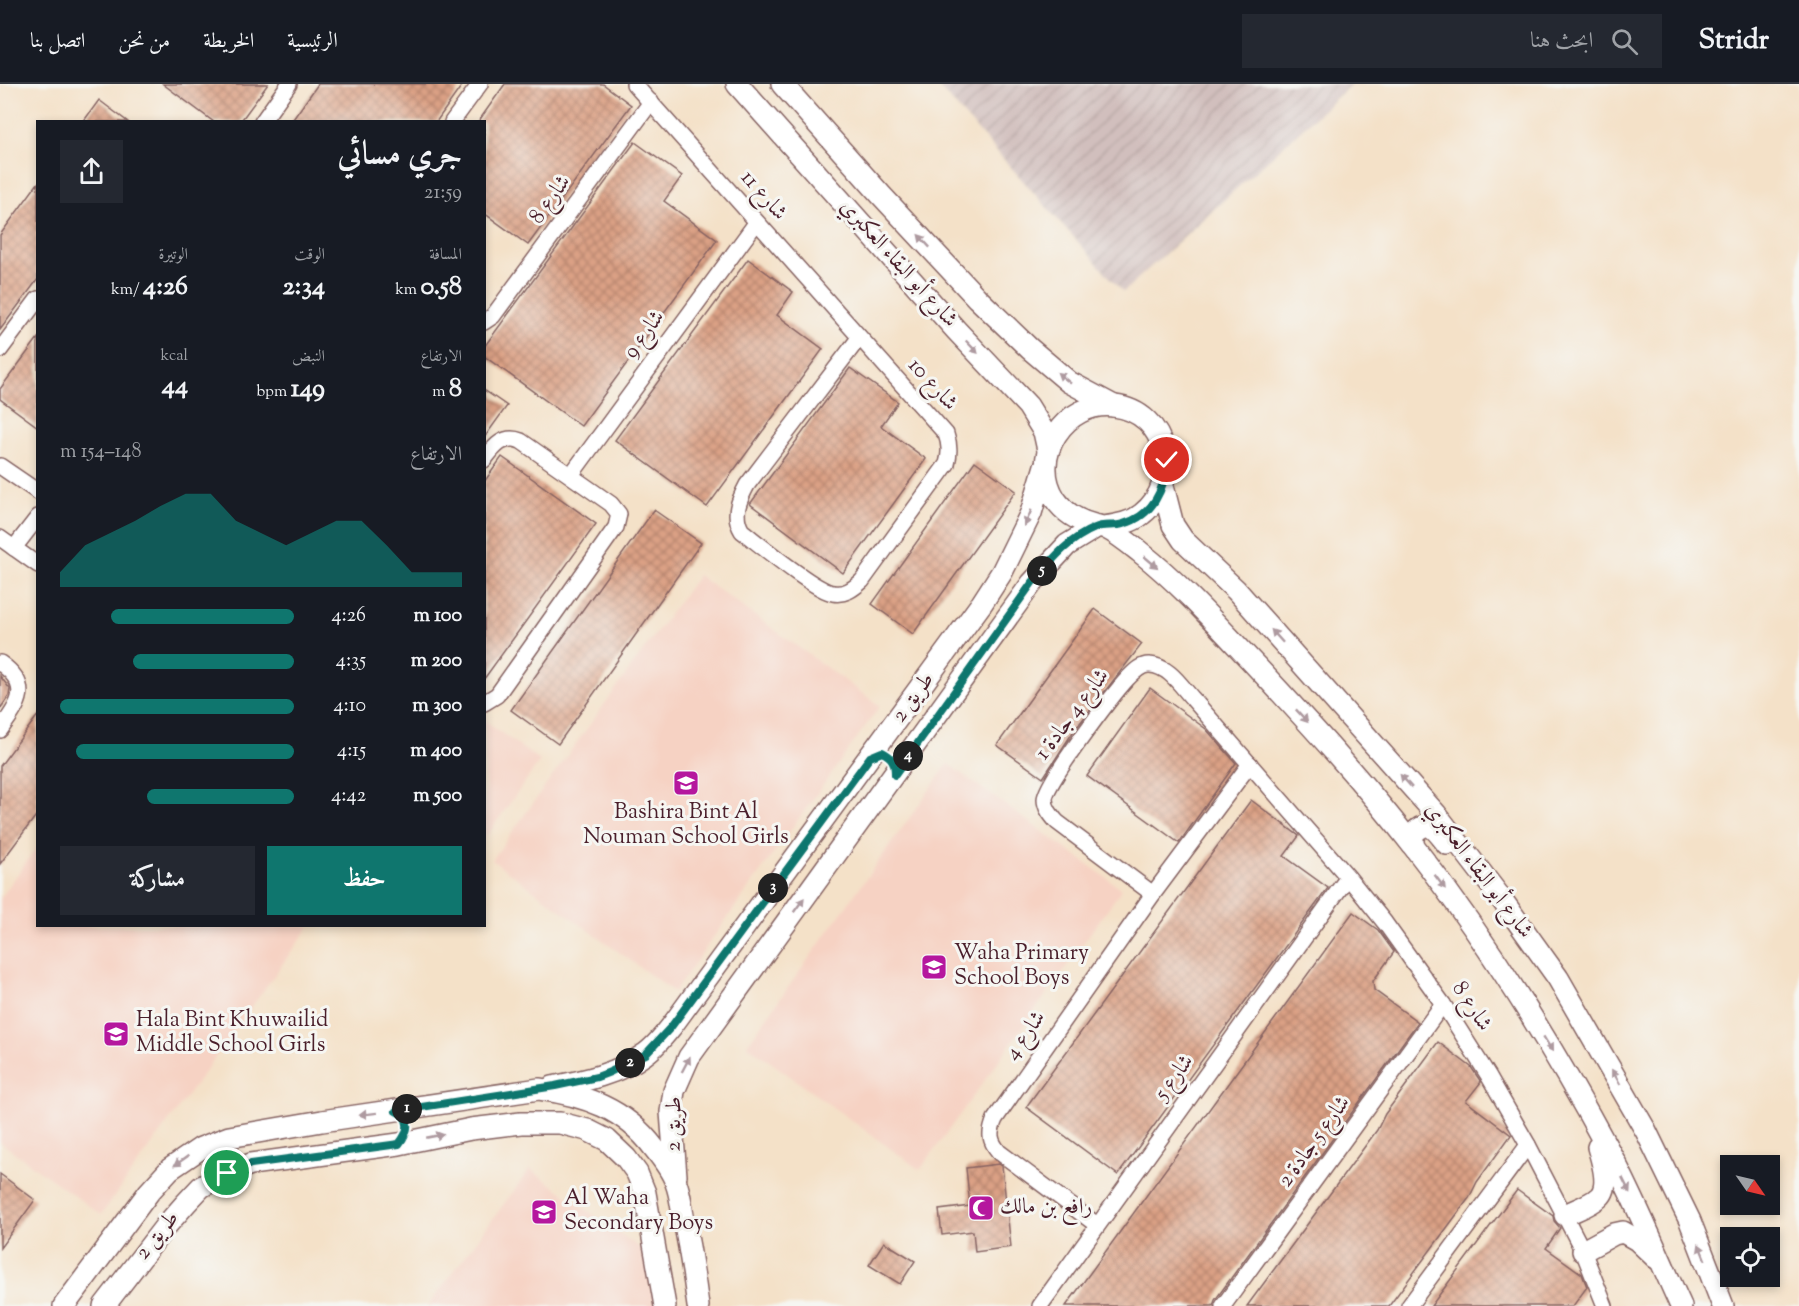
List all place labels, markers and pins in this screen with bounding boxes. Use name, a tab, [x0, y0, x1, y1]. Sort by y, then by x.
pin	[1141, 434, 1192, 485]
pin: 5	[1027, 556, 1057, 586]
pin: 4	[893, 741, 923, 771]
school or university icon: Bashira Bint Al Nouman School Girls	[671, 768, 701, 798]
place label: Bashira Bint Al Nouman School Girls	[583, 797, 789, 854]
pin: 3	[758, 873, 788, 903]
place label: Waha Primary School Boys	[954, 938, 1089, 995]
school or university icon: Waha Primary School Boys	[919, 952, 949, 982]
place label: Hala Bint Khuwailid Middle School Girls	[136, 1005, 328, 1062]
school or university icon: Hala Bint Khuwailid Middle School Girls	[101, 1019, 131, 1049]
pin: 2	[615, 1048, 645, 1078]
pin: 1	[392, 1094, 422, 1124]
pin	[201, 1147, 252, 1198]
place label: Al Waha Secondary Boys	[564, 1183, 713, 1240]
place label: رافع بن مالك	[1000, 1192, 1092, 1225]
mosque icon: رافع بن مالك	[966, 1193, 996, 1223]
school or university icon: Al Waha Secondary Boys	[529, 1197, 559, 1227]

